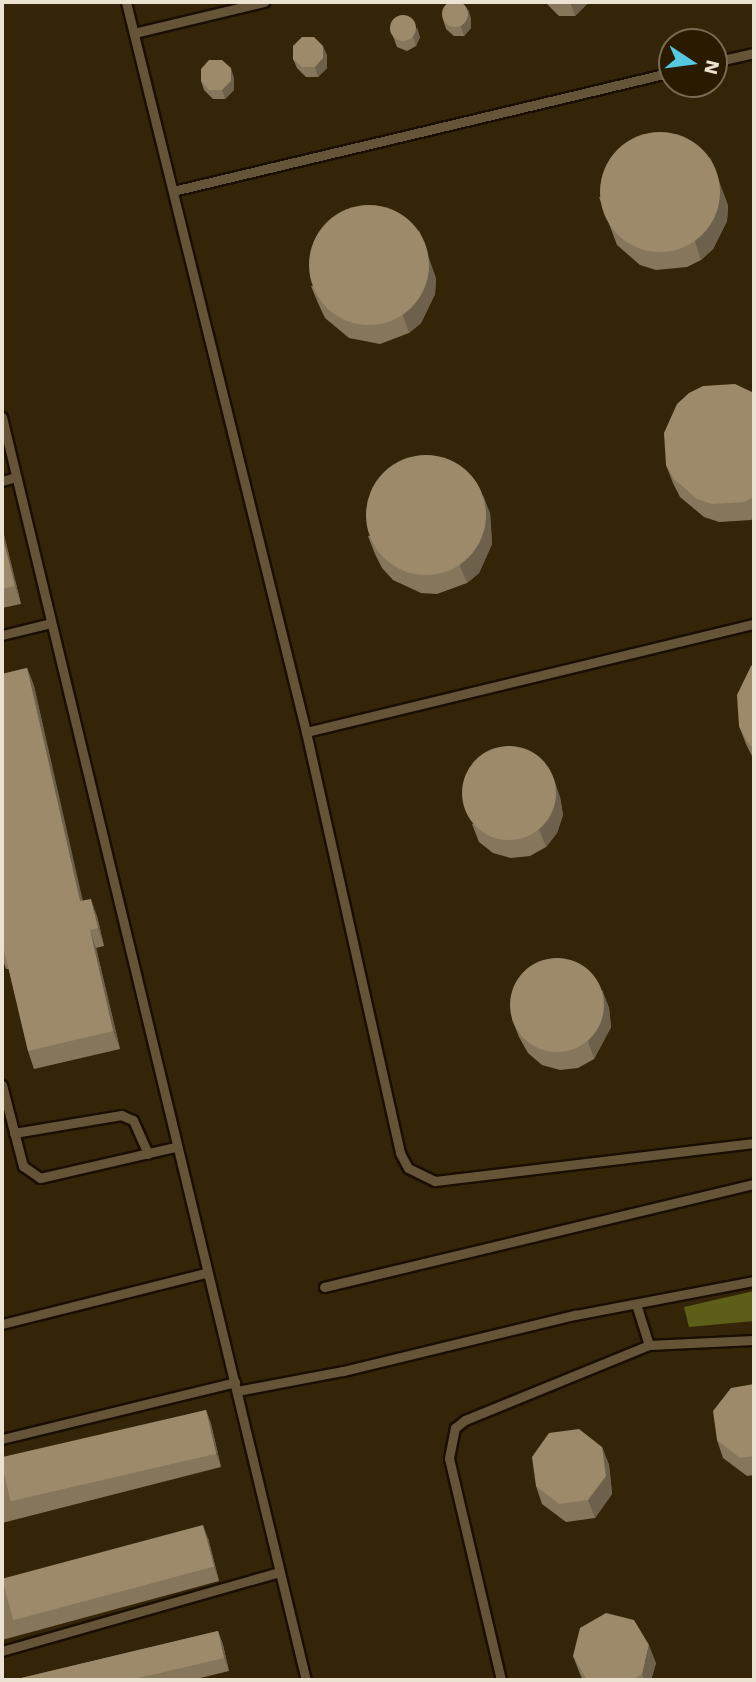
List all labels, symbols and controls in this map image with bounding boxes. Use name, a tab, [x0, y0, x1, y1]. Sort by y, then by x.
north arrow	[658, 28, 728, 98]
text: N	[699, 58, 725, 77]

